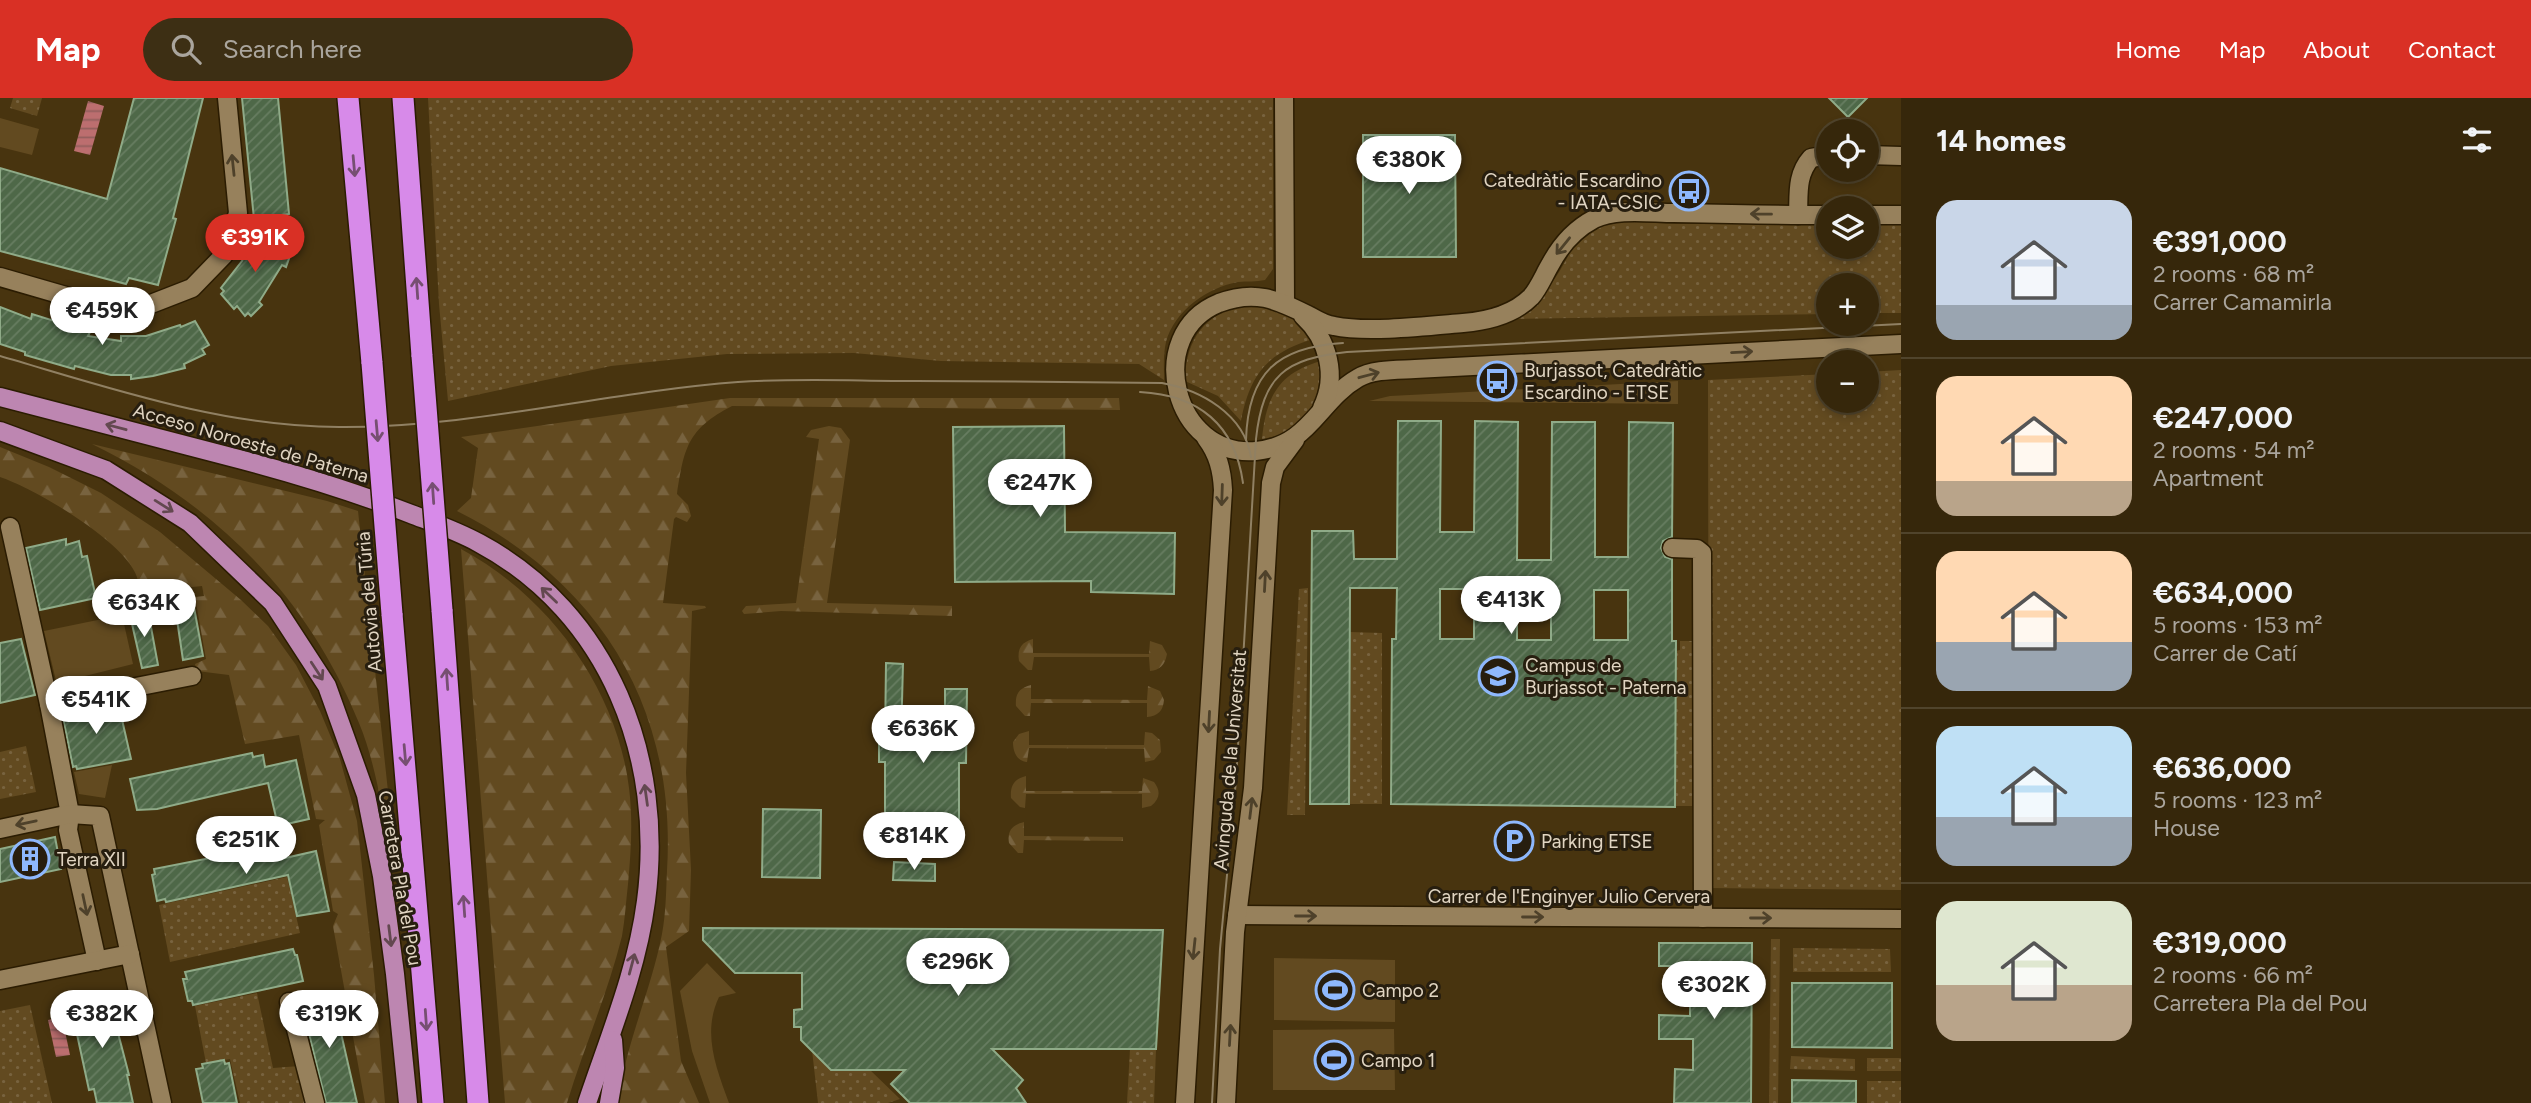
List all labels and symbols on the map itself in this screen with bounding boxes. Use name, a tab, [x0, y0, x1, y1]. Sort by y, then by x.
pin: €380K	[1360, 136, 1458, 196]
one-way arrow	[227, 154, 240, 177]
one-way arrow	[348, 154, 361, 177]
place label: Catedràtic Escardino - IATA-CSIC	[1484, 169, 1662, 214]
bus stop icon: Catedràtic Escardino - IATA-CSIC	[1668, 170, 1710, 212]
one-way arrow	[1749, 208, 1772, 221]
pin: €391K	[206, 214, 304, 274]
one-way arrow	[1555, 237, 1571, 255]
one-way arrow	[410, 277, 423, 300]
pin: €459K	[53, 288, 151, 347]
one-way arrow	[1730, 346, 1753, 359]
place label: Burjassot, Catedràtic Escardino - ETSE	[1524, 359, 1702, 404]
bus stop icon: Burjassot, Catedràtic Escardino - ETSE	[1476, 360, 1518, 402]
one-way arrow	[1357, 368, 1379, 381]
street label: Acceso Noroeste de Paterna	[131, 398, 371, 488]
one-way arrow	[371, 419, 384, 442]
one-way arrow	[106, 420, 128, 433]
pin: €247K	[991, 460, 1089, 519]
one-way arrow	[426, 482, 439, 504]
one-way arrow	[1216, 483, 1229, 506]
one-way arrow	[153, 500, 173, 514]
street label: Autovia del Túria	[351, 531, 387, 673]
one-way arrow	[1259, 571, 1272, 593]
pin: €413K	[1462, 576, 1560, 636]
pin: €634K	[95, 580, 193, 639]
one-way arrow	[541, 587, 558, 604]
street label: Avinguda de la Universitat	[1209, 649, 1251, 871]
place label: Campus de Burjassot - Paterna	[1525, 654, 1686, 699]
school or university icon: Campus de Burjassot - Paterna	[1477, 655, 1519, 697]
one-way arrow	[310, 661, 325, 680]
one-way arrow	[440, 668, 453, 691]
pin: €541K	[47, 676, 145, 736]
pin: €636K	[874, 706, 972, 765]
one-way arrow	[1202, 710, 1215, 733]
one-way arrow	[399, 744, 412, 766]
one-way arrow	[639, 784, 652, 807]
street label: Carretera Pla del Pou	[373, 789, 427, 967]
one-way arrow	[1244, 798, 1257, 820]
pin: €814K	[865, 812, 963, 872]
pin: €251K	[197, 816, 295, 876]
one-way arrow	[15, 817, 38, 831]
parking icon: Parking ETSE	[1493, 820, 1535, 862]
place label: Parking ETSE	[1541, 830, 1653, 853]
building icon: Terra XII	[9, 838, 51, 880]
place label: Terra XII	[57, 848, 126, 871]
street label: Carrer de l'Enginyer Julio Cervera	[1428, 885, 1710, 908]
one-way arrow	[78, 893, 92, 916]
one-way arrow	[457, 895, 470, 918]
one-way arrow	[1294, 909, 1317, 923]
one-way arrow	[1521, 910, 1544, 924]
one-way arrow	[1749, 911, 1772, 925]
one-way arrow	[384, 924, 397, 947]
one-way arrow	[1187, 937, 1200, 960]
pin: €296K	[909, 939, 1007, 998]
one-way arrow	[626, 953, 639, 975]
pin: €302K	[1665, 962, 1763, 1021]
sports icon: Campo 2	[1314, 969, 1356, 1011]
place label: Campo 2	[1362, 979, 1439, 1002]
pin: €382K	[53, 990, 151, 1050]
pin: €319K	[280, 990, 378, 1050]
one-way arrow	[420, 1008, 433, 1031]
one-way arrow	[1223, 1024, 1236, 1047]
sports icon: Campo 1	[1313, 1039, 1355, 1081]
place label: Campo 1	[1361, 1049, 1435, 1072]

